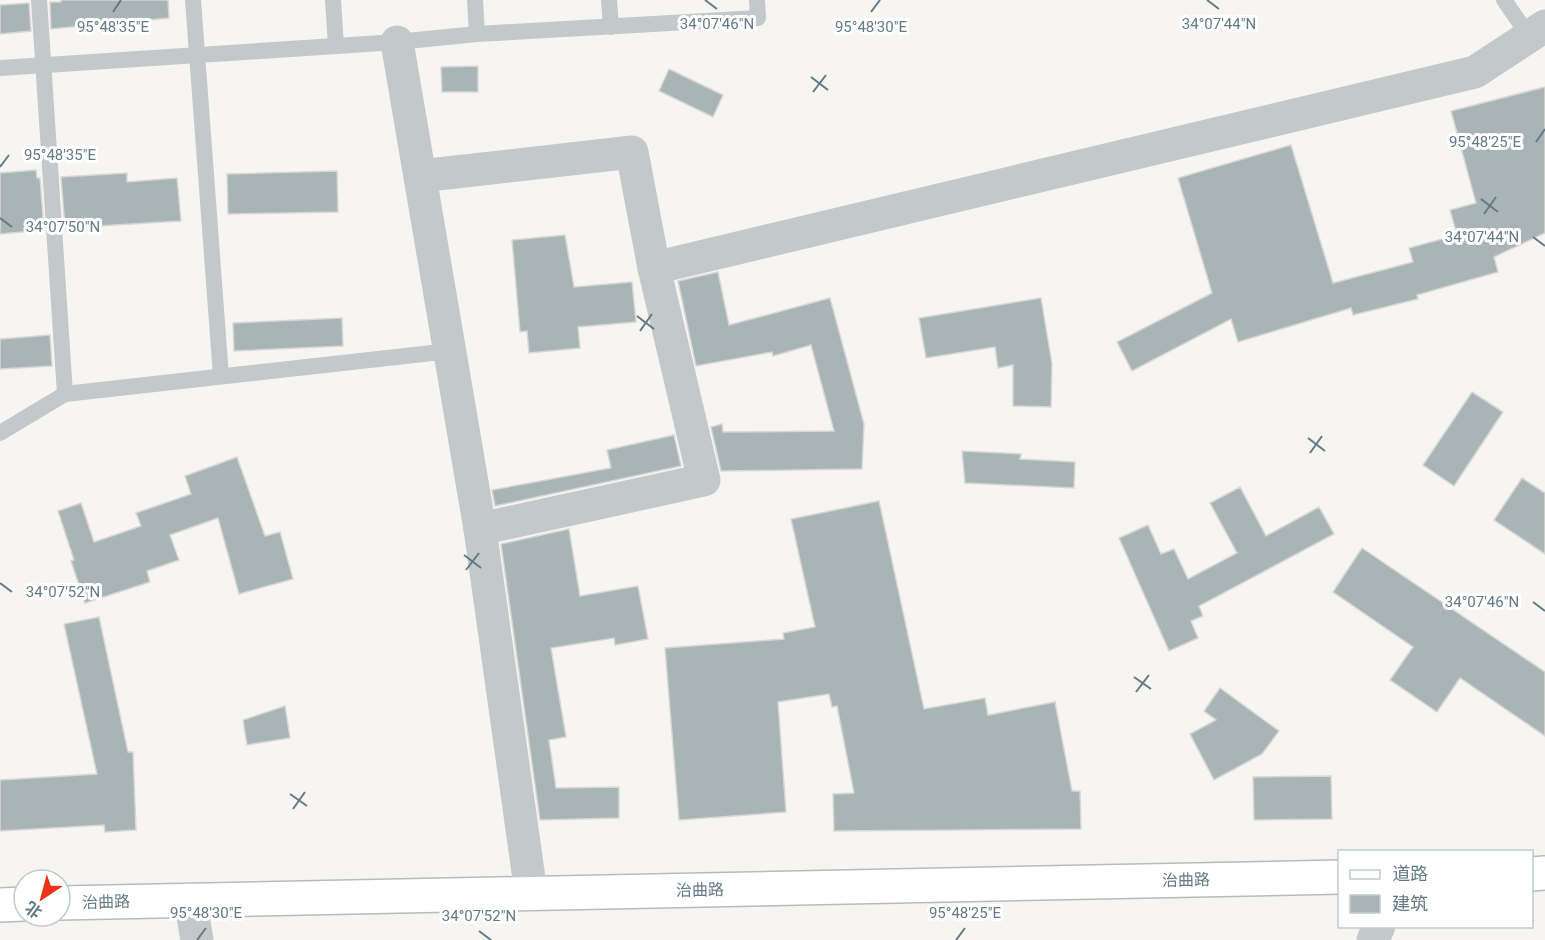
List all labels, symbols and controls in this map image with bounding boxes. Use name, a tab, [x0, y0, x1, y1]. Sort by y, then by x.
text: 34°07'46"N	[680, 15, 754, 33]
text: 34°07'44"N	[1182, 15, 1256, 33]
text: 95°48'35"E	[77, 18, 150, 36]
text: 95°48'30"E	[835, 18, 908, 36]
text: 95°48'25"E	[1449, 133, 1522, 151]
text: 95°48'35"E	[24, 146, 97, 164]
text: 34°07'50"N	[26, 218, 100, 236]
text: 34°07'44"N	[1445, 228, 1519, 246]
text: 34°07'52"N	[26, 583, 100, 601]
text: 34°07'46"N	[1445, 593, 1519, 611]
legend	[1338, 850, 1533, 928]
text: 道路	[1392, 863, 1428, 884]
north arrow	[12, 868, 72, 928]
street label: 治曲路	[1162, 870, 1210, 890]
street label: 治曲路	[676, 880, 724, 900]
street label: 治曲路	[82, 892, 130, 912]
text: 建筑	[1392, 893, 1428, 914]
text: 北	[21, 897, 46, 922]
text: 95°48'30"E	[170, 904, 243, 922]
text: 95°48'25"E	[929, 904, 1002, 922]
text: 34°07'52"N	[442, 907, 516, 925]

